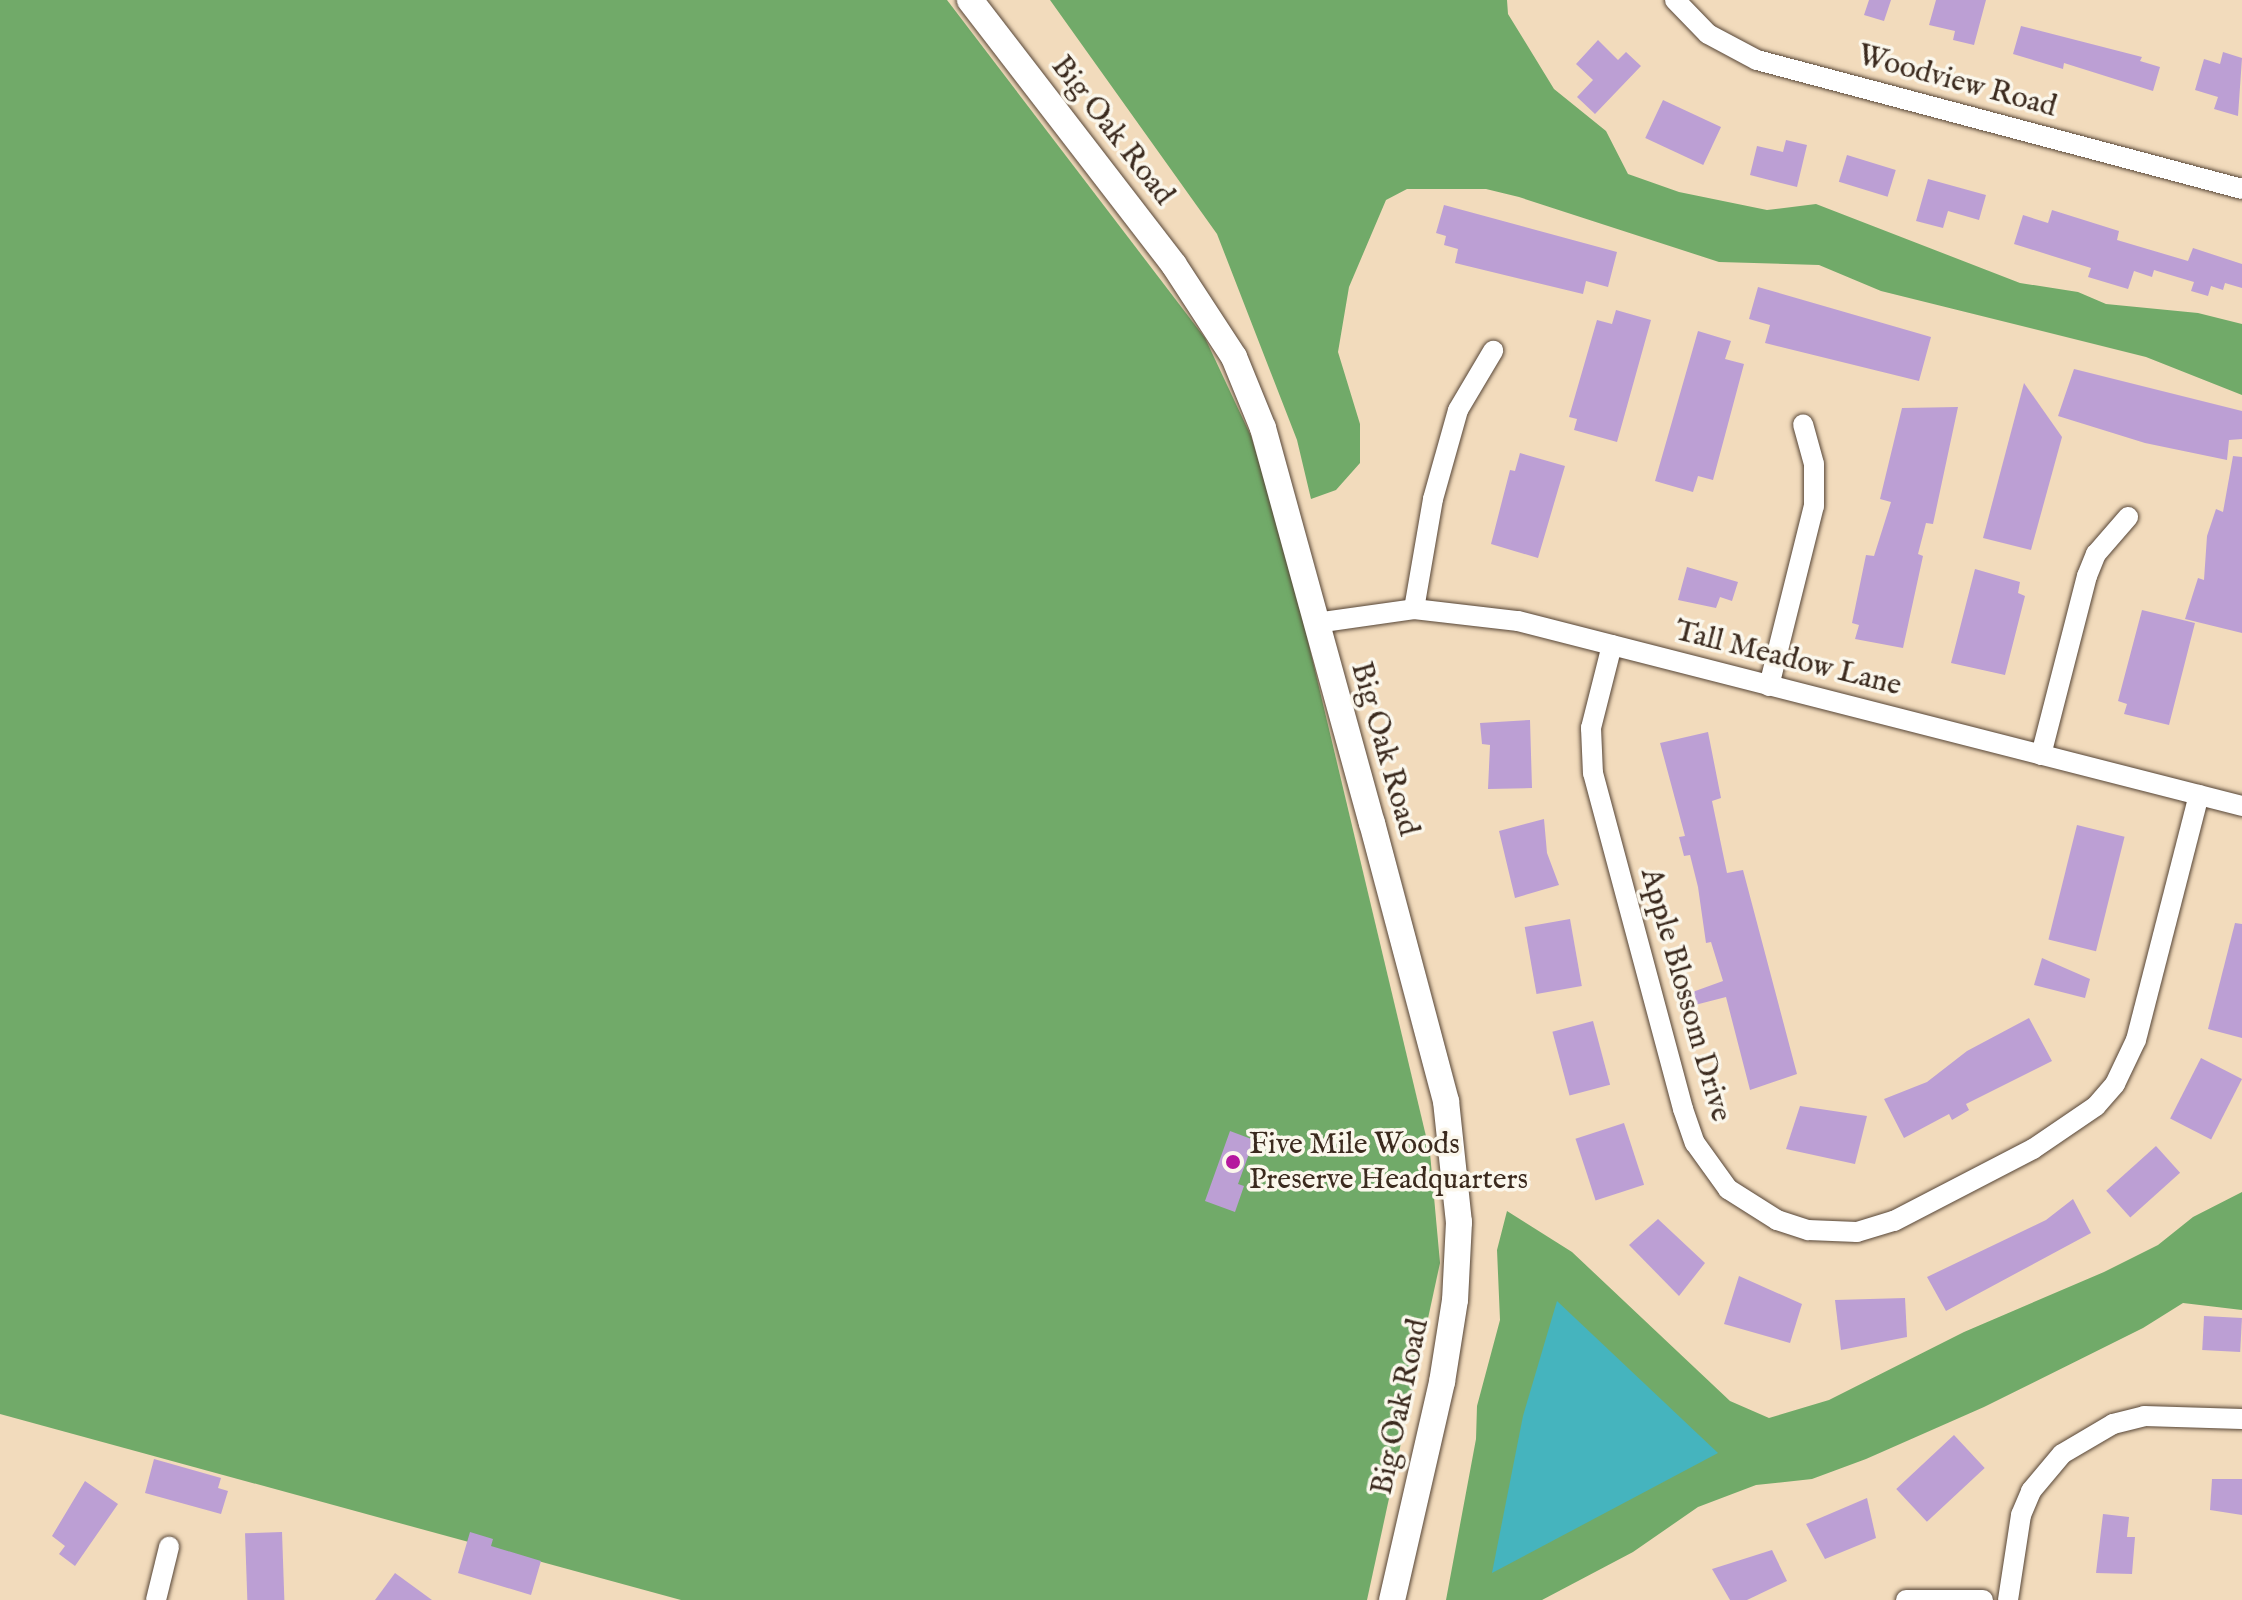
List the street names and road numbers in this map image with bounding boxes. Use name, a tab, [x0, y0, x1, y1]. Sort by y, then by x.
street label: Woodview Road	[1854, 38, 2060, 126]
street label: Big Oak Road	[1043, 49, 1181, 213]
street label: Tall Meadow Lane	[1671, 613, 1905, 705]
street label: Big Oak Road	[1342, 658, 1426, 840]
street label: Apple Blossom Drive	[1632, 864, 1738, 1126]
street label: Big Oak Road	[1365, 1316, 1437, 1498]

